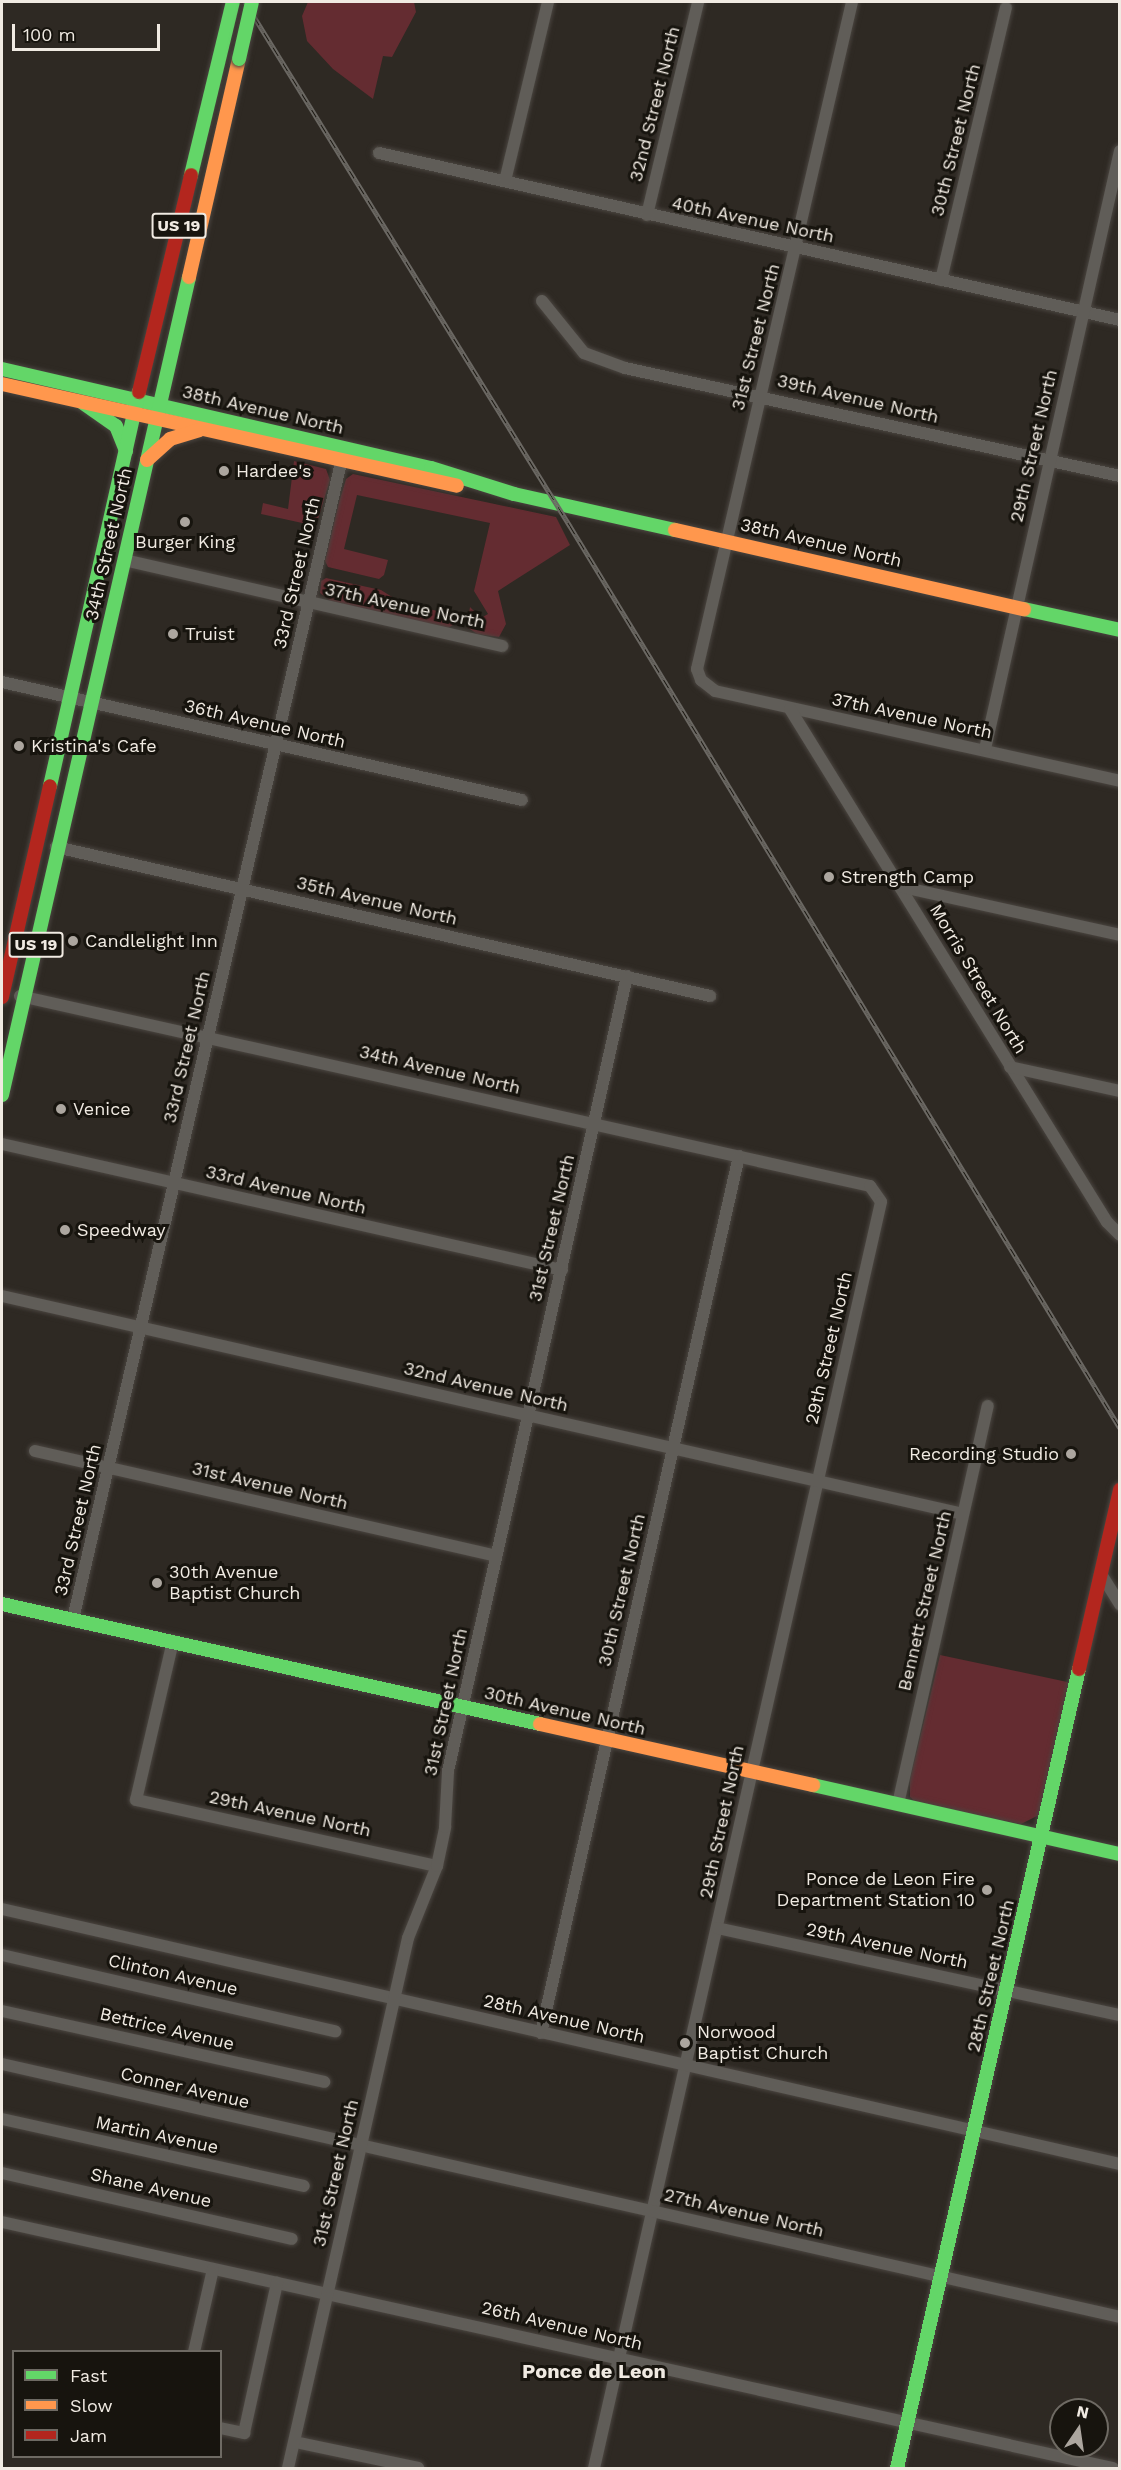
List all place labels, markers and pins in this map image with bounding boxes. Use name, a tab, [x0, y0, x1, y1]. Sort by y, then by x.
place label: Hardee's	[236, 460, 312, 482]
marker: Hardee's	[217, 464, 231, 478]
marker: Burger King	[178, 515, 192, 529]
place label: Burger King	[135, 531, 235, 553]
place label: Truist	[185, 623, 235, 645]
marker: Truist	[166, 627, 180, 641]
place label: Kristina's Cafe	[31, 735, 157, 757]
marker: Kristina's Cafe	[12, 739, 26, 753]
place label: Strength Camp	[841, 866, 974, 888]
marker: Strength Camp	[822, 870, 836, 884]
place label: Candlelight Inn	[85, 930, 218, 952]
marker: Candlelight Inn	[66, 934, 80, 948]
place label: Venice	[73, 1098, 131, 1120]
marker: Venice	[54, 1102, 68, 1116]
place label: Speedway	[77, 1219, 166, 1241]
marker: Speedway	[58, 1223, 72, 1237]
place label: Recording Studio	[909, 1443, 1059, 1465]
marker: Recording Studio	[1064, 1447, 1078, 1461]
place label: 30th Avenue Baptist Church	[169, 1562, 300, 1604]
marker: 30th Avenue Baptist Church	[150, 1576, 164, 1590]
place label: Ponce de Leon Fire Department Station 10	[776, 1869, 975, 1912]
marker: Ponce de Leon Fire Department Station 10	[980, 1883, 994, 1897]
place label: Norwood Baptist Church	[697, 2022, 828, 2064]
marker: Norwood Baptist Church	[678, 2036, 692, 2050]

